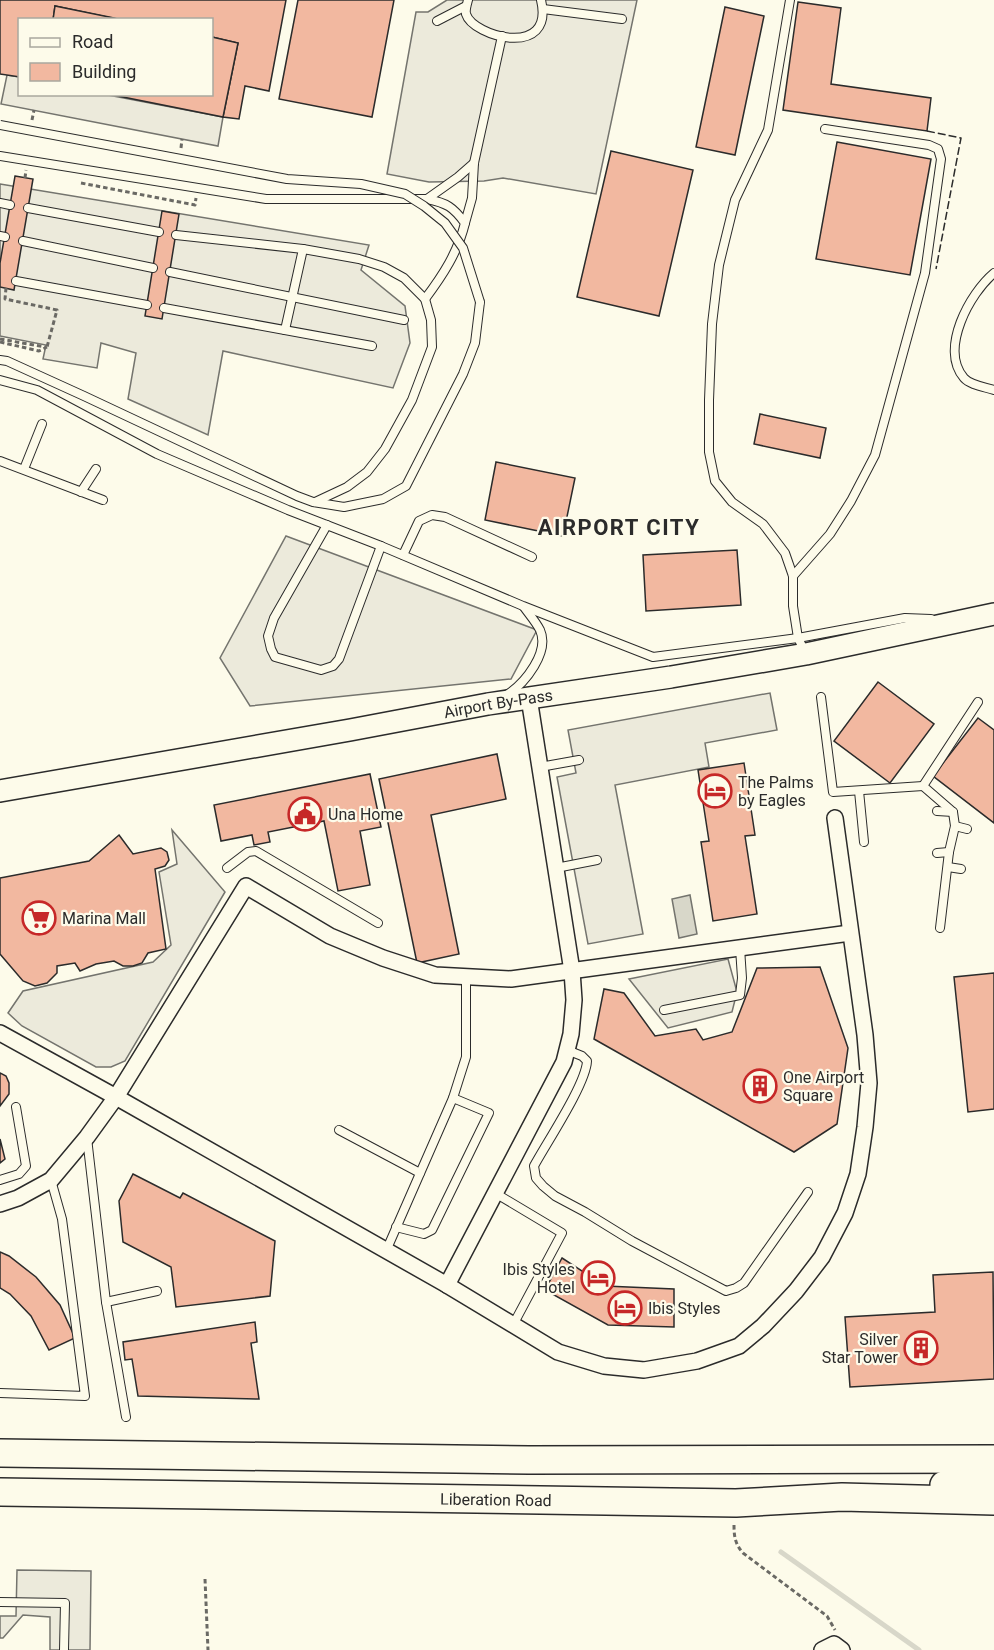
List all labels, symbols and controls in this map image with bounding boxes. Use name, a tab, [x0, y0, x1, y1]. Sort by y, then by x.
legend	[18, 18, 213, 96]
text: Road	[72, 31, 113, 52]
text: Building	[72, 61, 136, 82]
district label: AIRPORT CITY	[538, 515, 700, 540]
street label: Airport By-Pass	[442, 685, 554, 722]
hotel icon: The Palms by Eagles	[697, 773, 733, 809]
place label: The Palms by Eagles	[738, 773, 814, 810]
public building icon: Una Home	[287, 796, 323, 832]
place label: Una Home	[328, 805, 403, 824]
supermarket icon: Marina Mall	[21, 900, 57, 936]
place label: Marina Mall	[62, 909, 146, 928]
building icon: One Airport Square	[742, 1068, 778, 1104]
place label: One Airport Square	[783, 1068, 864, 1105]
place label: Ibis Styles Hotel	[503, 1260, 575, 1297]
hotel icon: Ibis Styles Hotel	[580, 1260, 616, 1296]
hotel icon: Ibis Styles	[607, 1290, 643, 1326]
place label: Ibis Styles	[648, 1299, 720, 1318]
place label: Silver Star Tower	[822, 1330, 899, 1367]
building icon: Silver Star Tower	[903, 1330, 939, 1366]
street label: Liberation Road	[440, 1489, 552, 1510]

